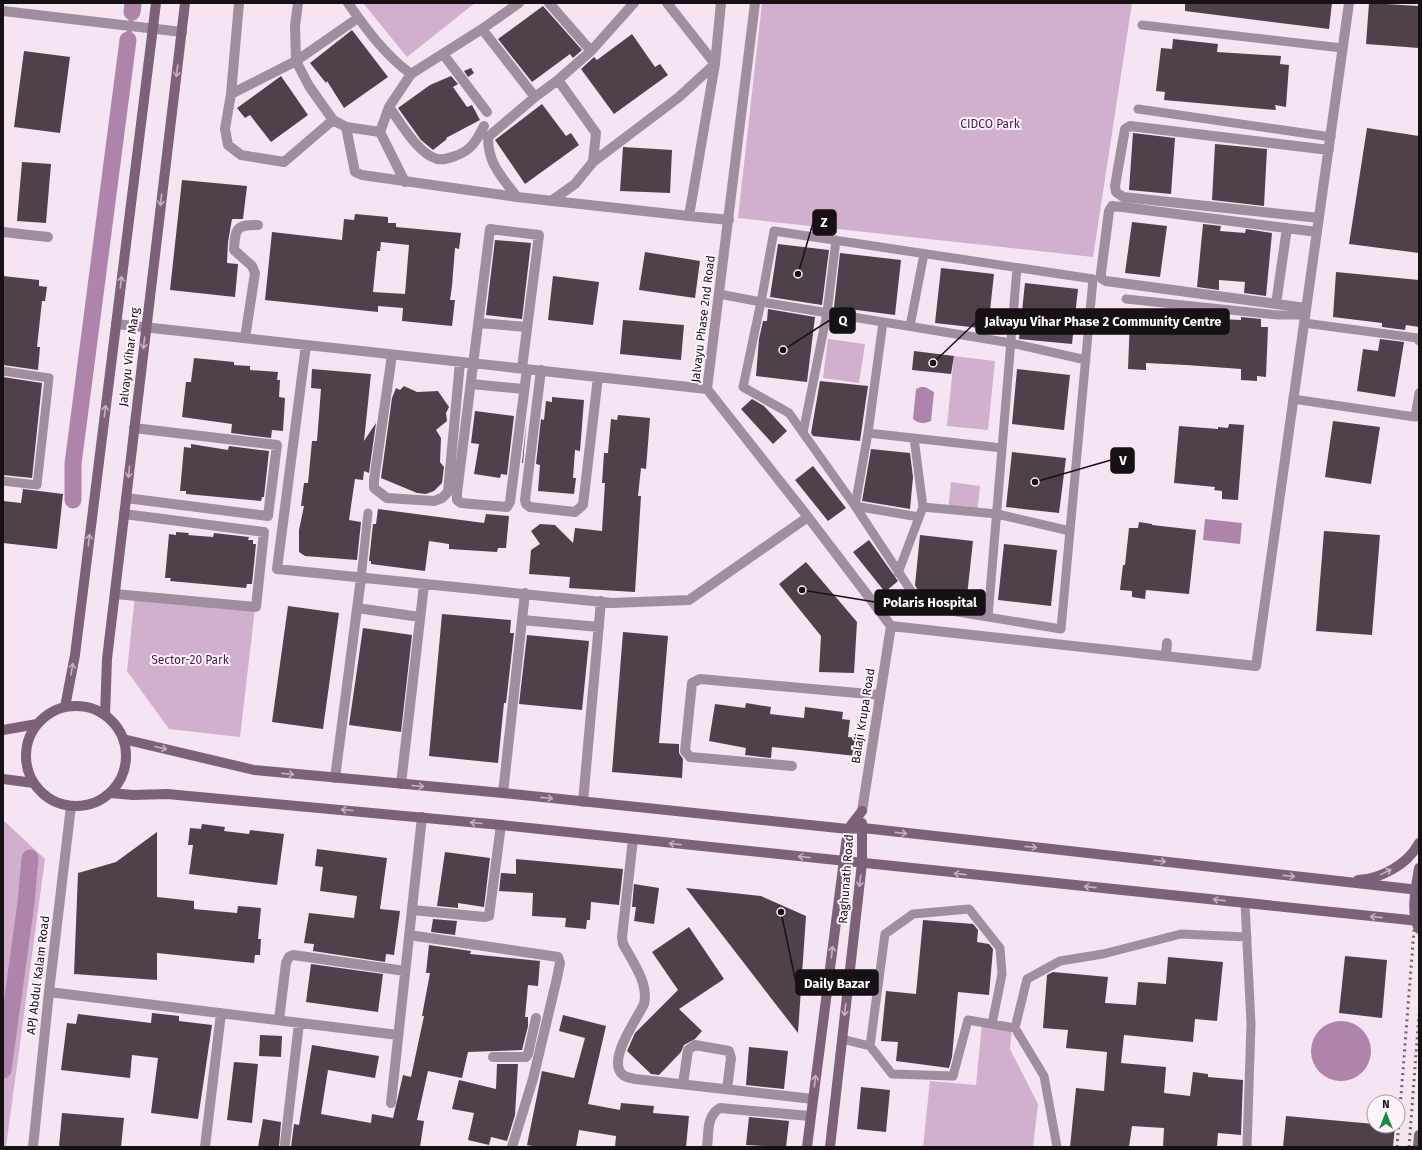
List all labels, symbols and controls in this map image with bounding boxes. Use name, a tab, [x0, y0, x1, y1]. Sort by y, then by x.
one-way arrow	[173, 64, 181, 77]
park label: CIDCO Park	[960, 117, 1021, 131]
one-way arrow	[157, 193, 165, 206]
callout: Z	[813, 210, 836, 235]
text: Z	[820, 215, 828, 230]
street label: Jalvayu Phase 2nd Road	[688, 255, 718, 383]
one-way arrow	[118, 276, 125, 289]
street label: Jalvayu Vihar Marg	[116, 306, 142, 407]
callout: Q	[830, 308, 855, 333]
callout: Jalvayu Vihar Phase 2 Community Centre	[976, 309, 1229, 334]
text: Q	[839, 313, 849, 328]
text: Jalvayu Vihar Phase 2 Community Centre	[984, 314, 1221, 329]
one-way arrow	[140, 336, 147, 349]
one-way arrow	[102, 405, 109, 418]
callout: V	[1111, 448, 1134, 473]
text: V	[1118, 453, 1127, 468]
one-way arrow	[125, 465, 132, 478]
one-way arrow	[85, 534, 93, 547]
callout: Polaris Hospital	[875, 590, 985, 615]
text: Polaris Hospital	[883, 595, 977, 610]
park label: Sector-20 Park	[151, 653, 230, 667]
one-way arrow	[69, 663, 77, 676]
street label: Balaji Krupa Road	[849, 667, 877, 765]
one-way arrow	[154, 745, 167, 753]
one-way arrow	[281, 770, 294, 777]
one-way arrow	[411, 782, 424, 789]
one-way arrow	[540, 794, 553, 801]
one-way arrow	[341, 807, 354, 814]
one-way arrow	[470, 819, 483, 826]
one-way arrow	[894, 829, 907, 836]
street label: Raghunath Road	[836, 834, 856, 924]
one-way arrow	[669, 840, 682, 847]
one-way arrow	[1024, 843, 1037, 851]
one-way arrow	[798, 853, 811, 861]
one-way arrow	[1153, 858, 1166, 865]
one-way arrow	[1380, 868, 1392, 875]
one-way arrow	[954, 870, 967, 877]
one-way arrow	[1282, 872, 1295, 880]
one-way arrow	[856, 874, 864, 887]
one-way arrow	[1084, 883, 1097, 891]
one-way arrow	[1213, 897, 1226, 904]
one-way arrow	[1370, 913, 1383, 921]
street label: APJ Abdul Kalam Road	[24, 915, 52, 1035]
one-way arrow	[828, 946, 835, 959]
callout: Daily Bazar	[796, 970, 878, 995]
text: Daily Bazar	[804, 976, 871, 991]
one-way arrow	[842, 1003, 849, 1016]
one-way arrow	[811, 1074, 819, 1087]
north arrow	[1366, 1094, 1406, 1134]
text: N	[1382, 1098, 1390, 1111]

